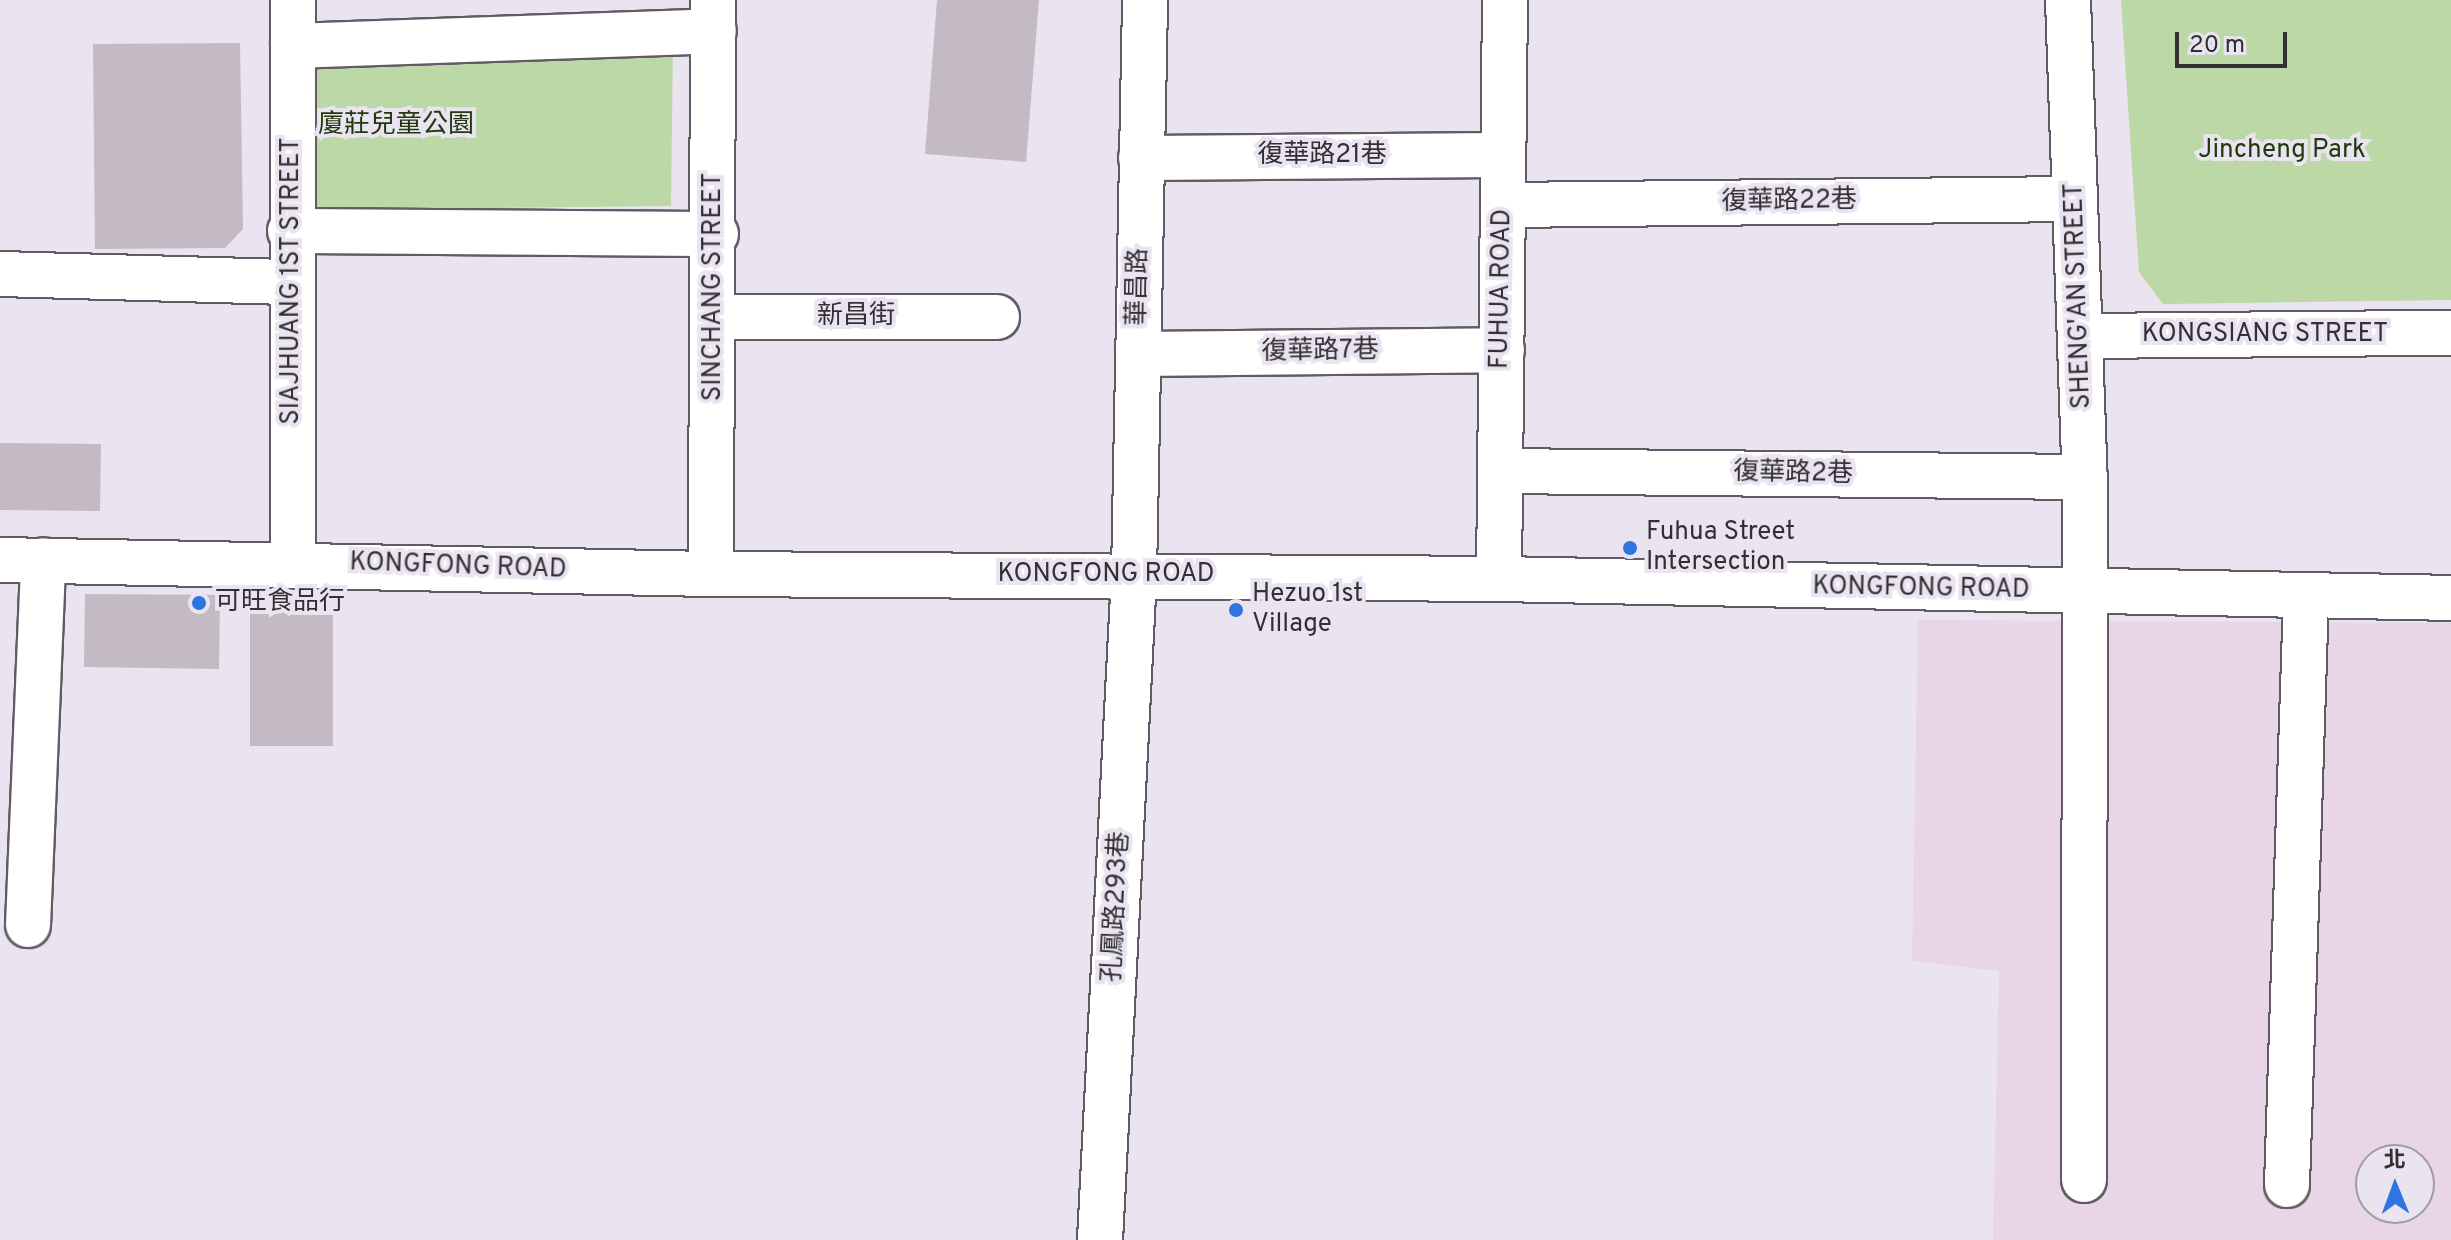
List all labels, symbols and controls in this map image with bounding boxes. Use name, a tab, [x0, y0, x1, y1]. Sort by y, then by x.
scale bar	[2179, 16, 2291, 66]
text: 20 m	[2189, 31, 2245, 61]
park label: 廈莊兒童公園	[318, 110, 474, 142]
park label: Jincheng Park	[2198, 135, 2366, 167]
street label: SIAJHUANG 1ST STREET	[276, 137, 308, 425]
street label: 復華路21巷	[1257, 140, 1387, 172]
street label: SINCHANG STREET	[698, 173, 730, 401]
street label: SHENG'AN STREET	[2059, 182, 2099, 410]
street label: 復華路22巷	[1721, 185, 1857, 219]
street label: FUHUA ROAD	[1485, 208, 1519, 370]
street label: 華昌路	[1123, 248, 1155, 326]
street label: 新昌街	[817, 301, 895, 333]
street label: KONGSIANG STREET	[2142, 319, 2388, 351]
street label: 復華路7巷	[1261, 335, 1379, 369]
street label: 復華路2巷	[1733, 457, 1853, 491]
place label: Fuhua Street Intersection	[1646, 517, 1795, 578]
marker: Fuhua Street Intersection	[1621, 539, 1639, 557]
street label: KONGFONG ROAD	[349, 548, 567, 586]
street label: KONGFONG ROAD	[997, 559, 1215, 591]
street label: KONGFONG ROAD	[1812, 572, 2030, 606]
place label: Hezuo 1st Village	[1252, 579, 1363, 640]
place label: 可旺食品行	[215, 587, 345, 619]
marker: 可旺食品行	[190, 594, 208, 612]
marker: Hezuo 1st Village	[1227, 601, 1245, 619]
street label: 孔鳳路293巷	[1097, 831, 1137, 983]
north arrow	[2355, 1144, 2435, 1224]
text: 北	[2383, 1148, 2406, 1175]

